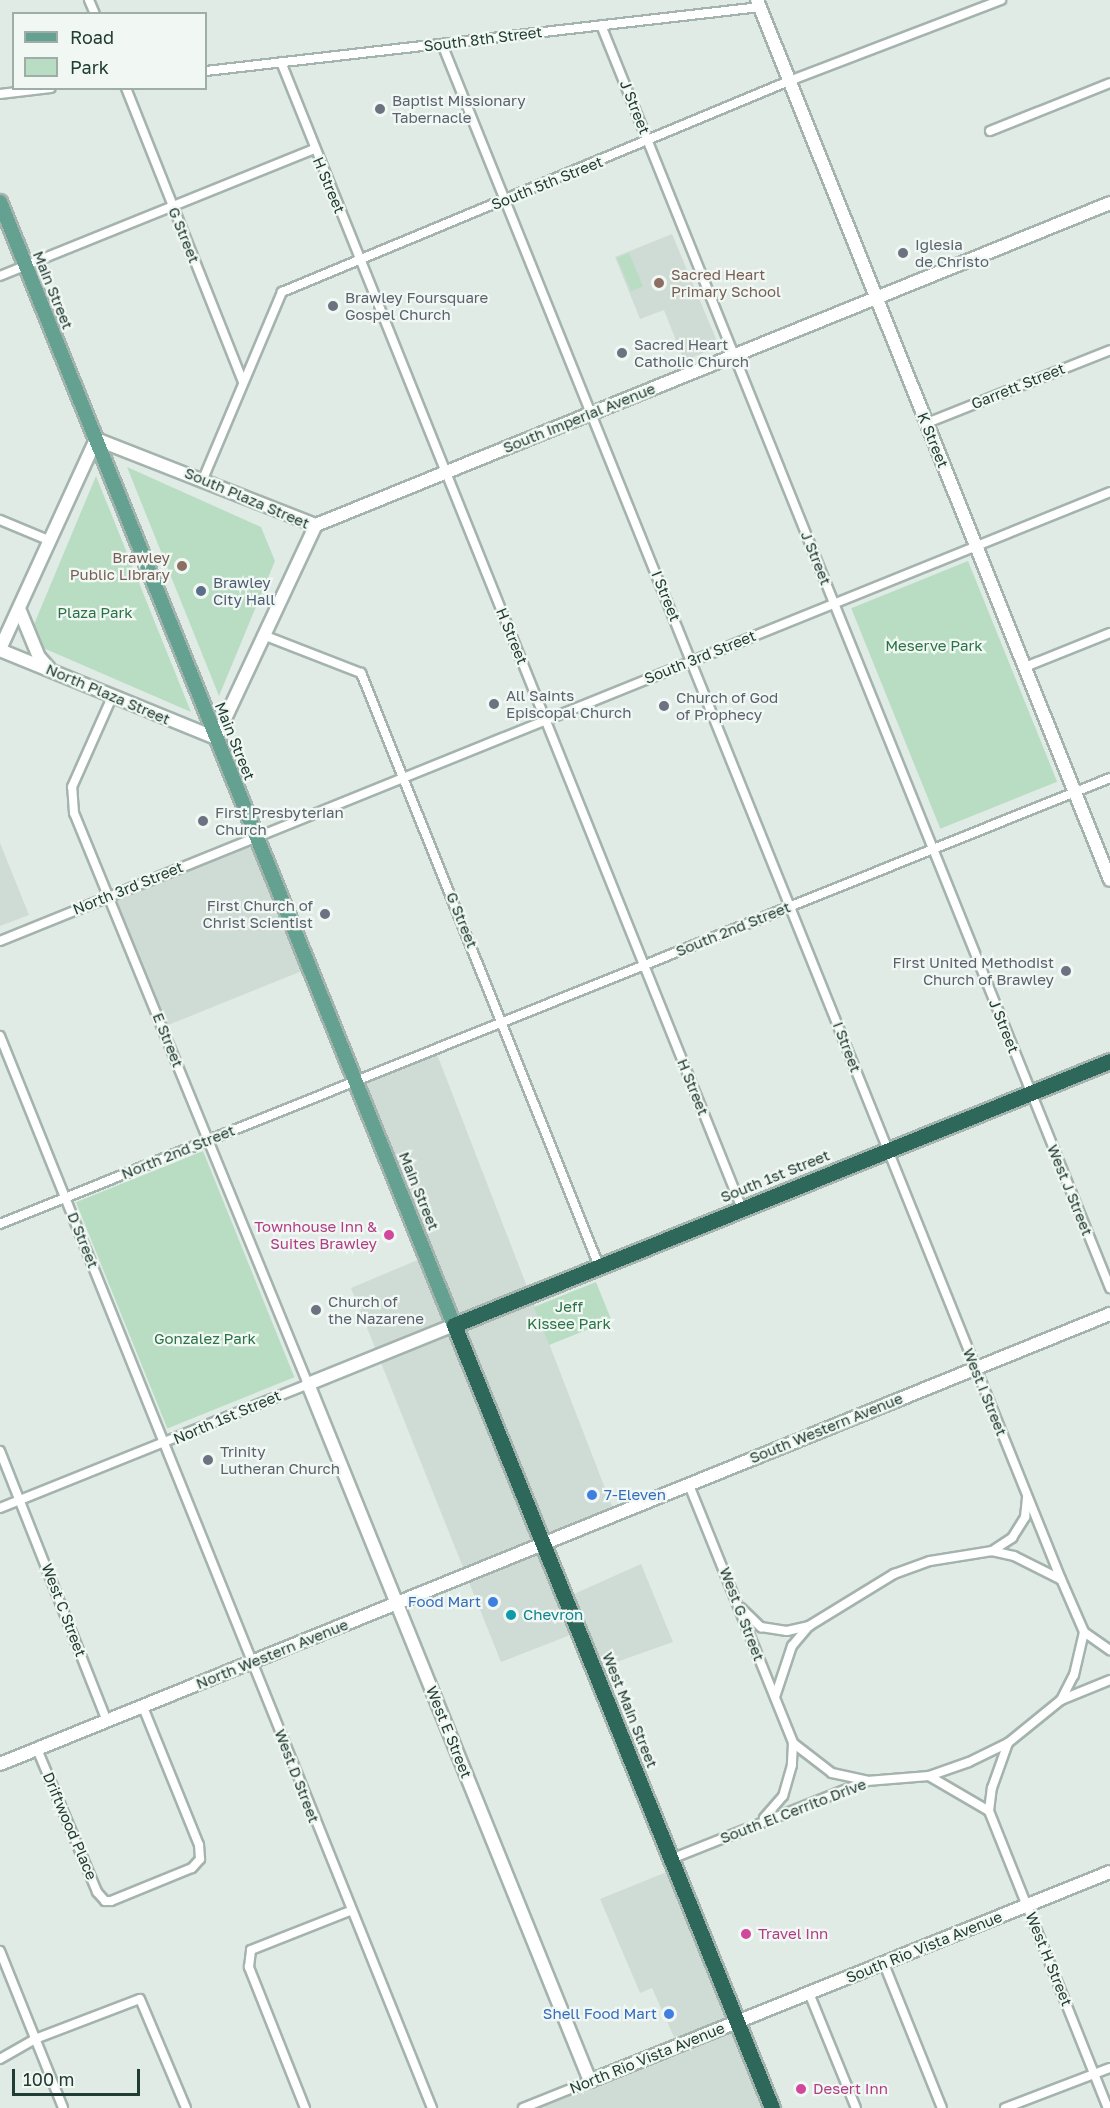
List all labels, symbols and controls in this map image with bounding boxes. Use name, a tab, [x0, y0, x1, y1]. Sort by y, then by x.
legend	[12, 12, 207, 90]
street label: South 8th Street	[423, 23, 543, 55]
text: Road	[70, 26, 114, 48]
text: Park	[70, 56, 109, 78]
street label: J Street	[616, 77, 654, 137]
place label: Baptist Missionary Tabernacle	[392, 91, 526, 126]
marker: Baptist Missionary Tabernacle	[373, 102, 387, 116]
street label: South 5th Street	[489, 152, 605, 214]
street label: H Street	[309, 154, 349, 216]
street label: G Street	[165, 204, 203, 266]
place label: Iglesia de Christo	[915, 235, 989, 270]
marker: Iglesia de Christo	[896, 246, 910, 260]
street label: Main Street	[29, 248, 77, 332]
place label: Sacred Heart Primary School	[671, 265, 781, 300]
marker: Sacred Heart Primary School	[652, 276, 666, 290]
place label: Brawley Foursquare Gospel Church	[345, 288, 488, 323]
marker: Brawley Foursquare Gospel Church	[326, 299, 340, 313]
place label: Sacred Heart Catholic Church	[634, 335, 749, 370]
marker: Sacred Heart Catholic Church	[615, 346, 629, 360]
street label: Garrett Street	[969, 359, 1067, 413]
street label: South Imperial Avenue	[500, 379, 658, 457]
street label: K Street	[914, 410, 952, 470]
street label: South Plaza Street	[182, 464, 312, 532]
street label: J Street	[797, 528, 835, 588]
place label: Brawley Public LIbrary	[70, 548, 170, 583]
marker: Brawley Public LIbrary	[175, 559, 189, 573]
street label: I Street	[648, 568, 684, 624]
place label: Brawley City Hall	[213, 573, 275, 608]
marker: Brawley City Hall	[194, 584, 208, 598]
park label: Plaza Park	[57, 604, 133, 622]
street label: H Street	[493, 605, 531, 667]
street label: South 3rd Street	[642, 626, 758, 688]
park label: Meserve Park	[885, 637, 983, 655]
street label: North Plaza Street	[43, 660, 173, 728]
place label: All Saints Episcopal Church	[506, 686, 631, 721]
place label: Church of God of Prophecy	[676, 688, 778, 723]
marker: All Saints Episcopal Church	[487, 697, 501, 711]
street label: Main Street	[211, 699, 259, 783]
marker: Church of God of Prophecy	[657, 699, 671, 713]
place label: First Presbyterian Church	[215, 803, 344, 838]
marker: First Presbyterian Church	[196, 814, 210, 828]
street label: North 3rd Street	[70, 858, 186, 918]
street label: G Street	[443, 889, 481, 951]
place label: First Church of Christ Scientist	[202, 896, 313, 931]
street label: South 2nd Street	[673, 898, 793, 960]
marker: First Church of Christ Scientist	[318, 907, 332, 921]
place label: First United Methodist Church of Brawley	[893, 953, 1054, 988]
marker: First United Methodist Church of Brawley	[1059, 964, 1073, 978]
street label: J Street	[985, 996, 1023, 1056]
street label: E Street	[149, 1010, 187, 1070]
street label: I Street	[829, 1019, 865, 1075]
street label: H Street	[674, 1056, 712, 1118]
street label: North 2nd Street	[119, 1121, 237, 1183]
street label: West J Street	[1044, 1142, 1096, 1238]
street label: South 1st Street	[718, 1146, 832, 1206]
street label: Main Street	[395, 1149, 443, 1233]
street label: D Street	[64, 1209, 102, 1271]
place label: Townhouse Inn & Suites Brawley	[254, 1217, 377, 1252]
marker: Townhouse Inn & Suites Brawley	[382, 1228, 396, 1242]
place label: Church of the Nazarene	[328, 1292, 424, 1327]
park label: Jeff Kissee Park	[527, 1297, 611, 1332]
marker: Church of the Nazarene	[309, 1303, 323, 1317]
park label: Gonzalez Park	[154, 1330, 256, 1348]
street label: West I Street	[959, 1345, 1011, 1439]
street label: North 1st Street	[171, 1386, 283, 1448]
street label: South Western Avenue	[747, 1389, 905, 1467]
place label: Trinity Lutheran Church	[220, 1442, 340, 1477]
marker: Trinity Lutheran Church	[201, 1453, 215, 1467]
place label: 7-Eleven	[604, 1486, 666, 1504]
marker: 7-Eleven	[585, 1488, 599, 1502]
street label: West C Street	[38, 1561, 90, 1659]
street label: West G Street	[716, 1565, 768, 1663]
place label: Food Mart	[408, 1593, 481, 1611]
marker: Food Mart	[486, 1595, 500, 1609]
place label: Chevron	[523, 1606, 583, 1624]
marker: Chevron	[504, 1608, 518, 1622]
street label: North Western Avenue	[193, 1615, 351, 1693]
street label: West Main Street	[599, 1650, 661, 1770]
street label: West E Street	[422, 1683, 476, 1781]
street label: West D Street	[271, 1727, 323, 1825]
street label: Driftwood Place	[39, 1770, 101, 1882]
street label: South El Cerrito Drive	[717, 1775, 869, 1847]
street label: South Rio Vista Avenue	[843, 1907, 1005, 1987]
street label: West H Street	[1022, 1909, 1076, 2009]
place label: Travel Inn	[758, 1925, 828, 1943]
marker: Travel Inn	[739, 1927, 753, 1941]
place label: Shell Food Mart	[543, 2005, 657, 2023]
marker: Shell Food Mart	[662, 2007, 676, 2021]
street label: North Rio Vista Avenue	[567, 2019, 727, 2097]
scale bar	[15, 2057, 142, 2095]
text: 100 m	[23, 2068, 74, 2090]
place label: Desert Inn	[813, 2080, 888, 2098]
marker: Desert Inn	[794, 2082, 808, 2096]

